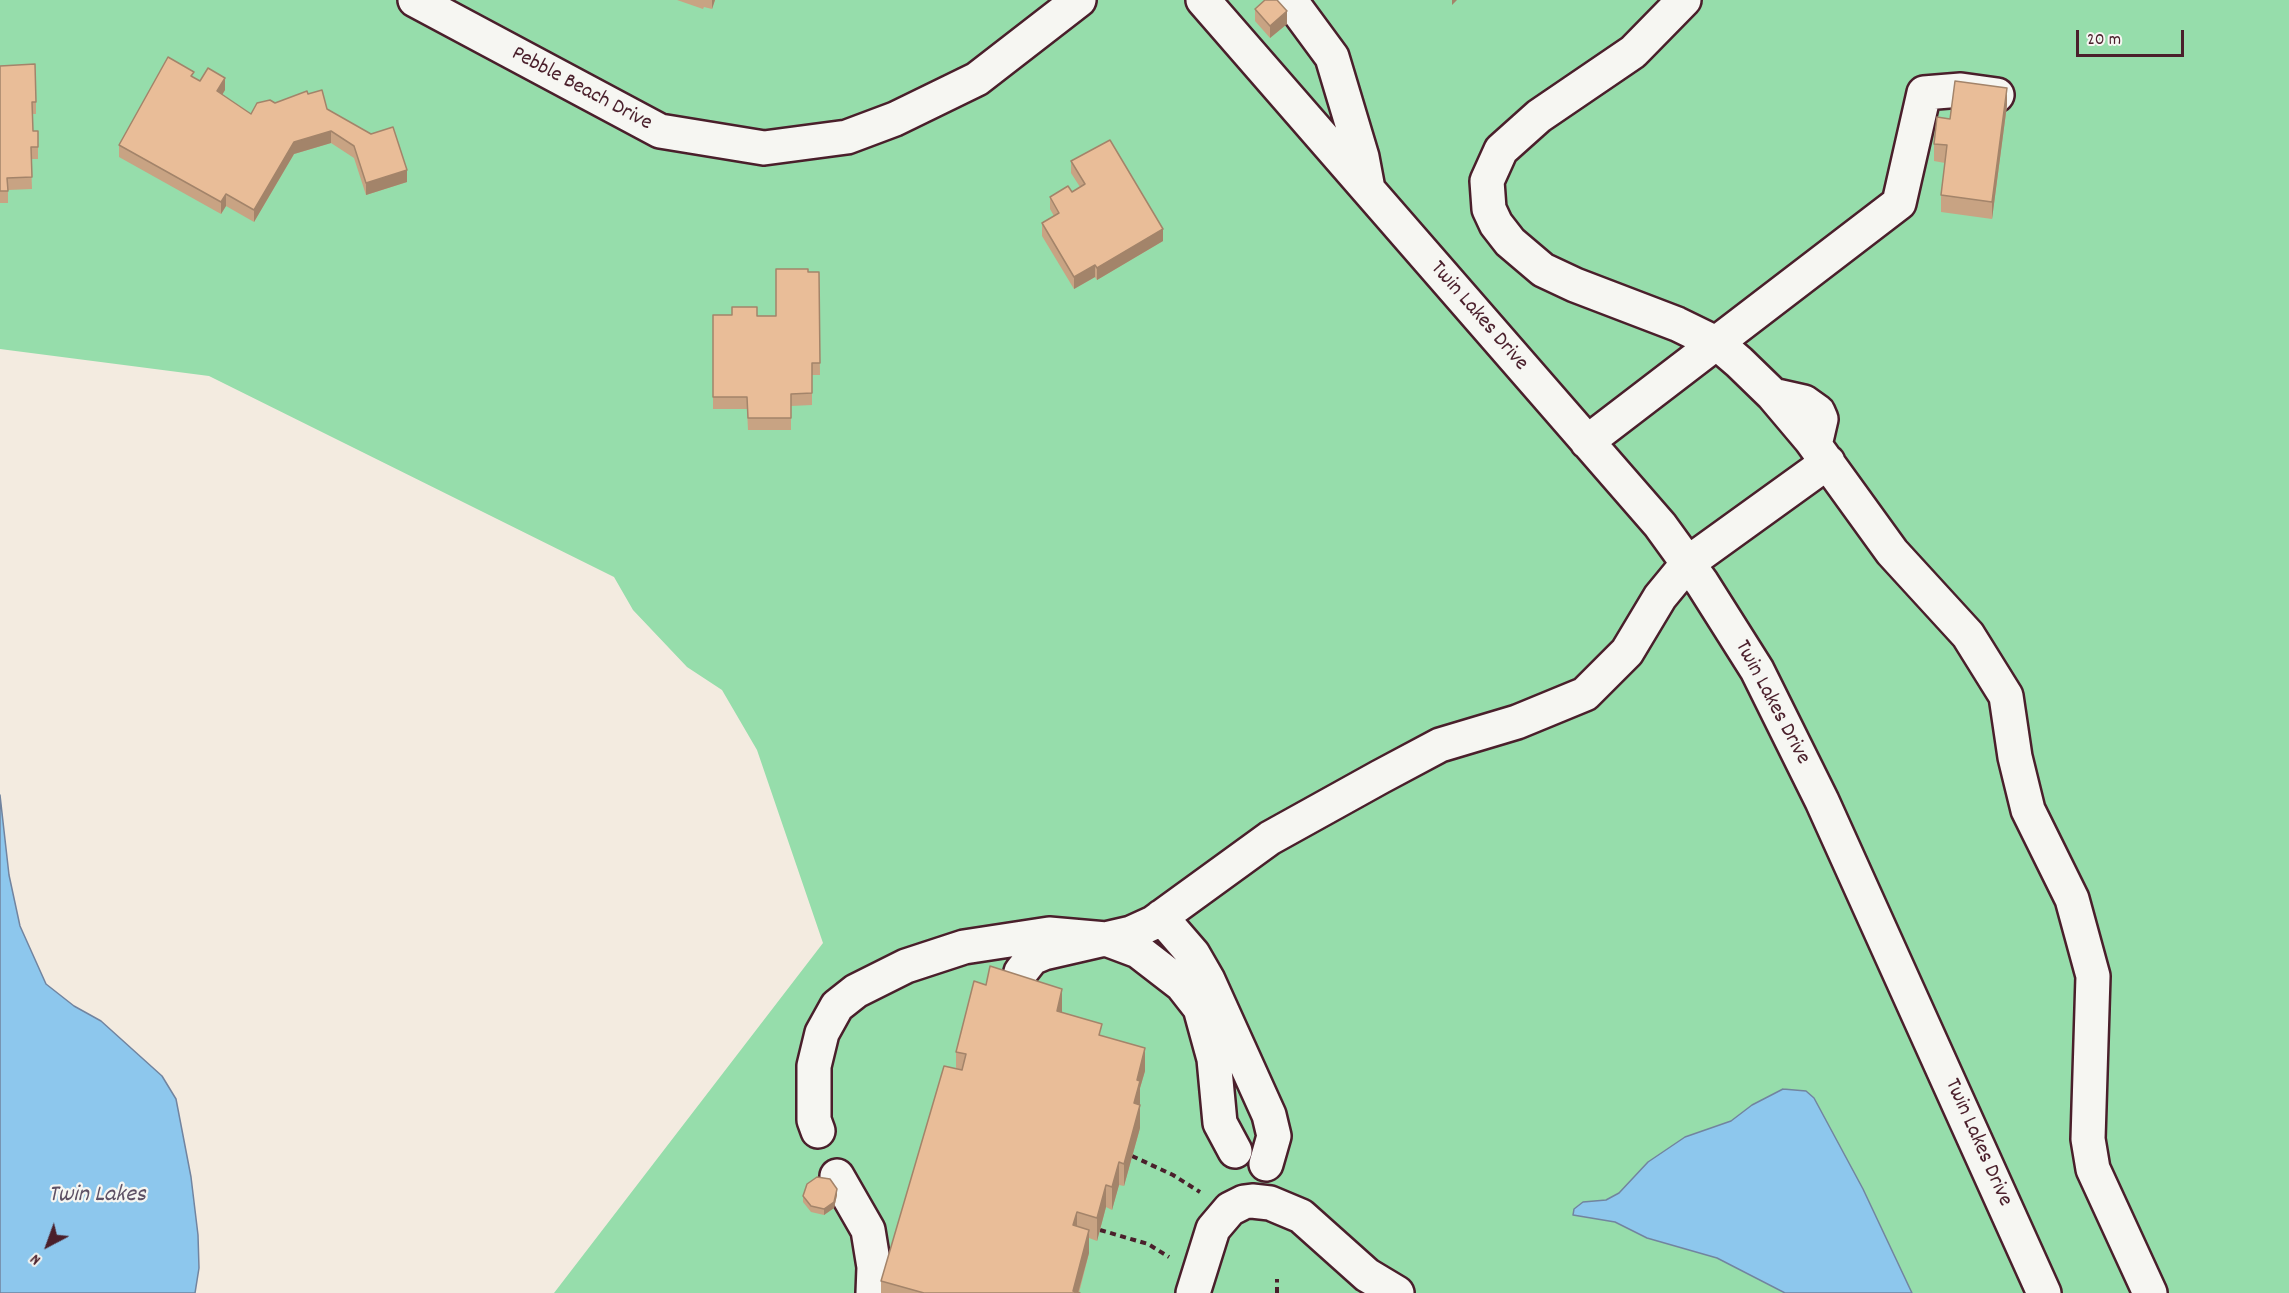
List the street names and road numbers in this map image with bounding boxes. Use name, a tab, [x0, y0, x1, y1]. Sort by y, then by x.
street label: Pebble Beach Drive	[506, 42, 656, 138]
street label: Twin Lakes Drive	[1423, 257, 1533, 377]
street label: Twin Lakes Drive	[1727, 636, 1815, 770]
street label: Twin Lakes Drive	[1937, 1075, 2017, 1211]

